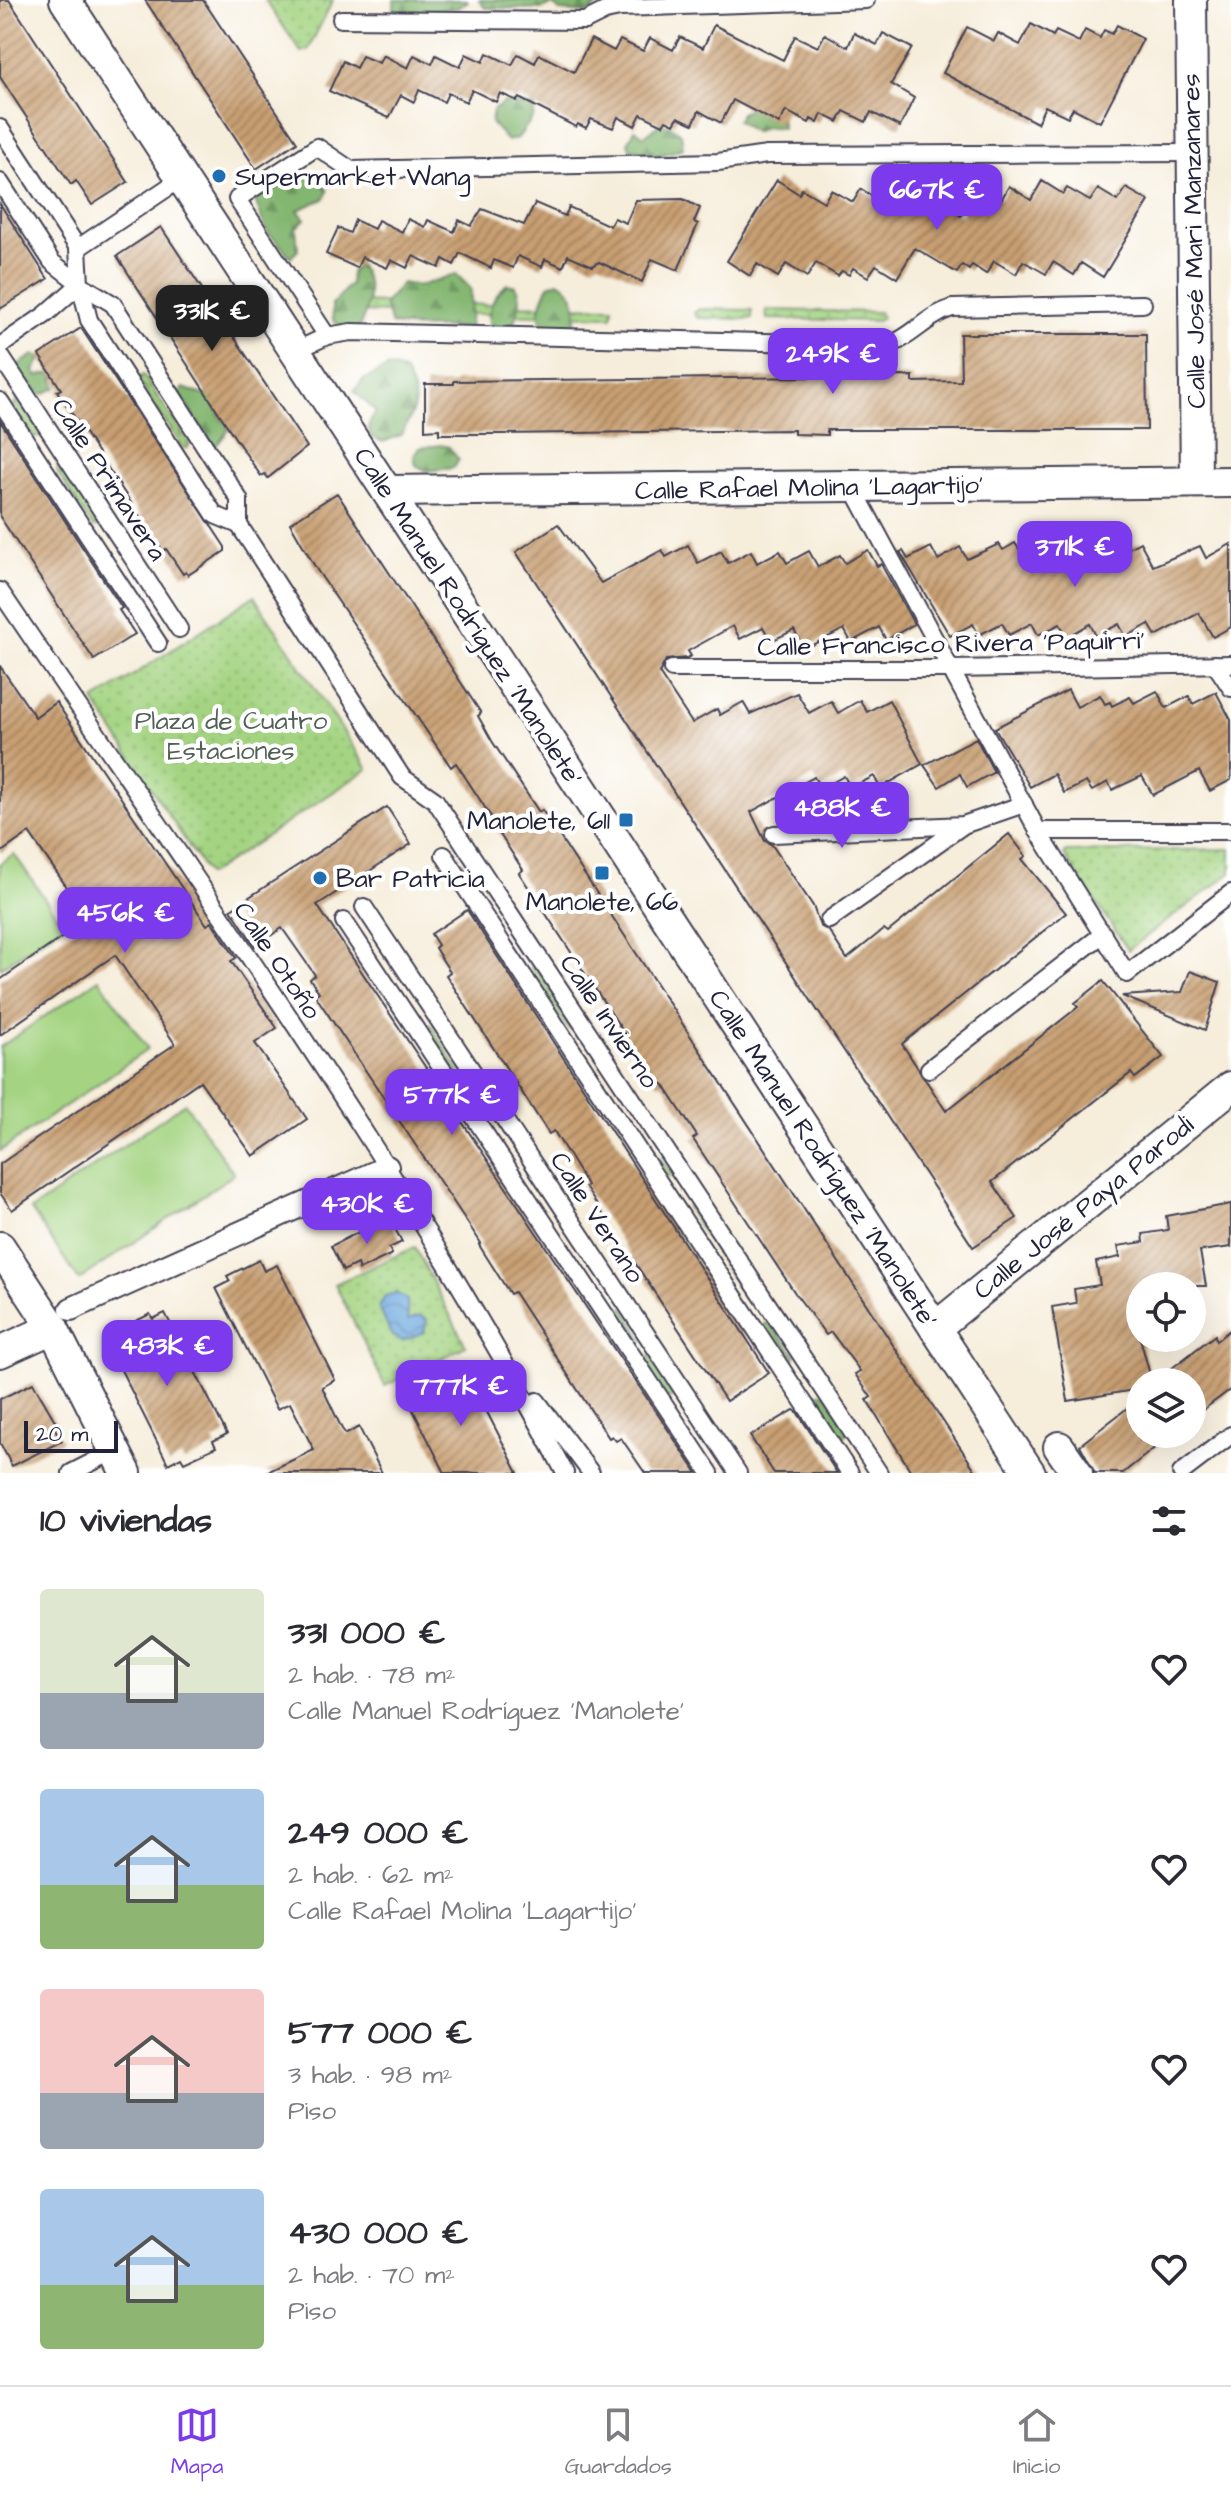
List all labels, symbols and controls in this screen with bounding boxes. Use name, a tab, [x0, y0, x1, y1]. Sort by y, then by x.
street label: Calle José Mari Manzanares	[1173, 73, 1215, 409]
place label: Supermarket Wang	[235, 159, 471, 197]
pin: 667K €	[872, 164, 1002, 232]
marker: Supermarket Wang	[210, 167, 228, 185]
text: 667K €	[889, 172, 985, 208]
pin: 331K €	[147, 285, 277, 353]
text: 331K €	[174, 293, 250, 329]
pin: 249K €	[768, 328, 898, 396]
text: 249K €	[786, 336, 880, 372]
street label: Calle Primavera	[43, 391, 175, 568]
street label: Calle Manuel Rodríguez 'Manolete'	[344, 441, 591, 794]
street label: Calle Rafael Molina 'Lagartijo'	[635, 467, 984, 511]
pin: 371K €	[1010, 521, 1140, 589]
text: 371K €	[1035, 529, 1115, 565]
street label: Calle Francisco Rivera 'Paquirri'	[757, 623, 1145, 665]
park label: Plaza de Cuatro Estaciones	[135, 703, 328, 769]
pin: 488K €	[777, 782, 907, 850]
text: 488K €	[793, 790, 891, 826]
place label: Manolete, 611	[467, 803, 610, 839]
marker: Manolete, 611	[617, 811, 635, 829]
place label: Bar Patricia	[336, 861, 485, 897]
marker: Manolete, 66	[593, 864, 611, 882]
marker: Bar Patricia	[311, 869, 329, 887]
place label: Manolete, 66	[526, 884, 678, 920]
pin: 456K €	[60, 887, 190, 955]
text: 456K €	[75, 895, 175, 931]
street label: Calle Otoño	[225, 895, 330, 1027]
street label: Calle Invierno	[551, 947, 668, 1096]
street label: Calle Manuel Rodríguez 'Manolete'	[699, 983, 946, 1336]
pin: 577K €	[387, 1069, 517, 1137]
text: 577K €	[403, 1077, 501, 1113]
street label: Calle José Paya Parodi	[966, 1108, 1203, 1310]
street label: Calle Verano	[541, 1145, 653, 1291]
pin: 430K €	[302, 1178, 432, 1246]
text: 430K €	[320, 1186, 414, 1222]
map controls	[1126, 1272, 1206, 1448]
button: locate	[1126, 1272, 1206, 1352]
pin: 483K €	[102, 1320, 232, 1388]
text: 483K €	[120, 1328, 214, 1364]
pin: 777K €	[396, 1360, 526, 1428]
text: 777K €	[414, 1368, 508, 1404]
button: layers	[1126, 1368, 1206, 1448]
scale bar	[24, 1417, 118, 1453]
text: 20 m	[36, 1419, 88, 1450]
text: 10 viviendas	[40, 1497, 212, 1545]
icon: filters	[1147, 1499, 1191, 1543]
text: 331 000 €	[288, 1609, 446, 1657]
icon: home	[104, 1621, 200, 1717]
icon: heart	[1147, 1647, 1191, 1691]
text: 2 hab. · 78 m²	[288, 1657, 455, 1693]
text: Calle Manuel Rodríguez 'Manolete'	[288, 1693, 684, 1729]
text: 249 000 €	[288, 1809, 469, 1857]
icon: home	[104, 1821, 200, 1917]
icon: heart	[1147, 1847, 1191, 1891]
text: 2 hab. · 62 m²	[288, 1857, 454, 1893]
text: Calle Rafael Molina 'Lagartijo'	[288, 1893, 636, 1929]
text: 577 000 €	[288, 2009, 473, 2057]
icon: home	[104, 2021, 200, 2117]
icon: heart	[1147, 2047, 1191, 2091]
text: 3 hab. · 98 m²	[288, 2057, 453, 2093]
text: Piso	[288, 2093, 336, 2129]
text: 430 000 €	[288, 2209, 469, 2257]
icon: home	[104, 2221, 200, 2317]
icon: heart	[1147, 2247, 1191, 2291]
text: 2 hab. · 70 m²	[288, 2257, 455, 2293]
text: Piso	[288, 2293, 336, 2329]
tab: Mapa	[171, 2403, 224, 2482]
tab: Guardados	[565, 2403, 672, 2482]
tab: Inicio	[1013, 2403, 1060, 2482]

